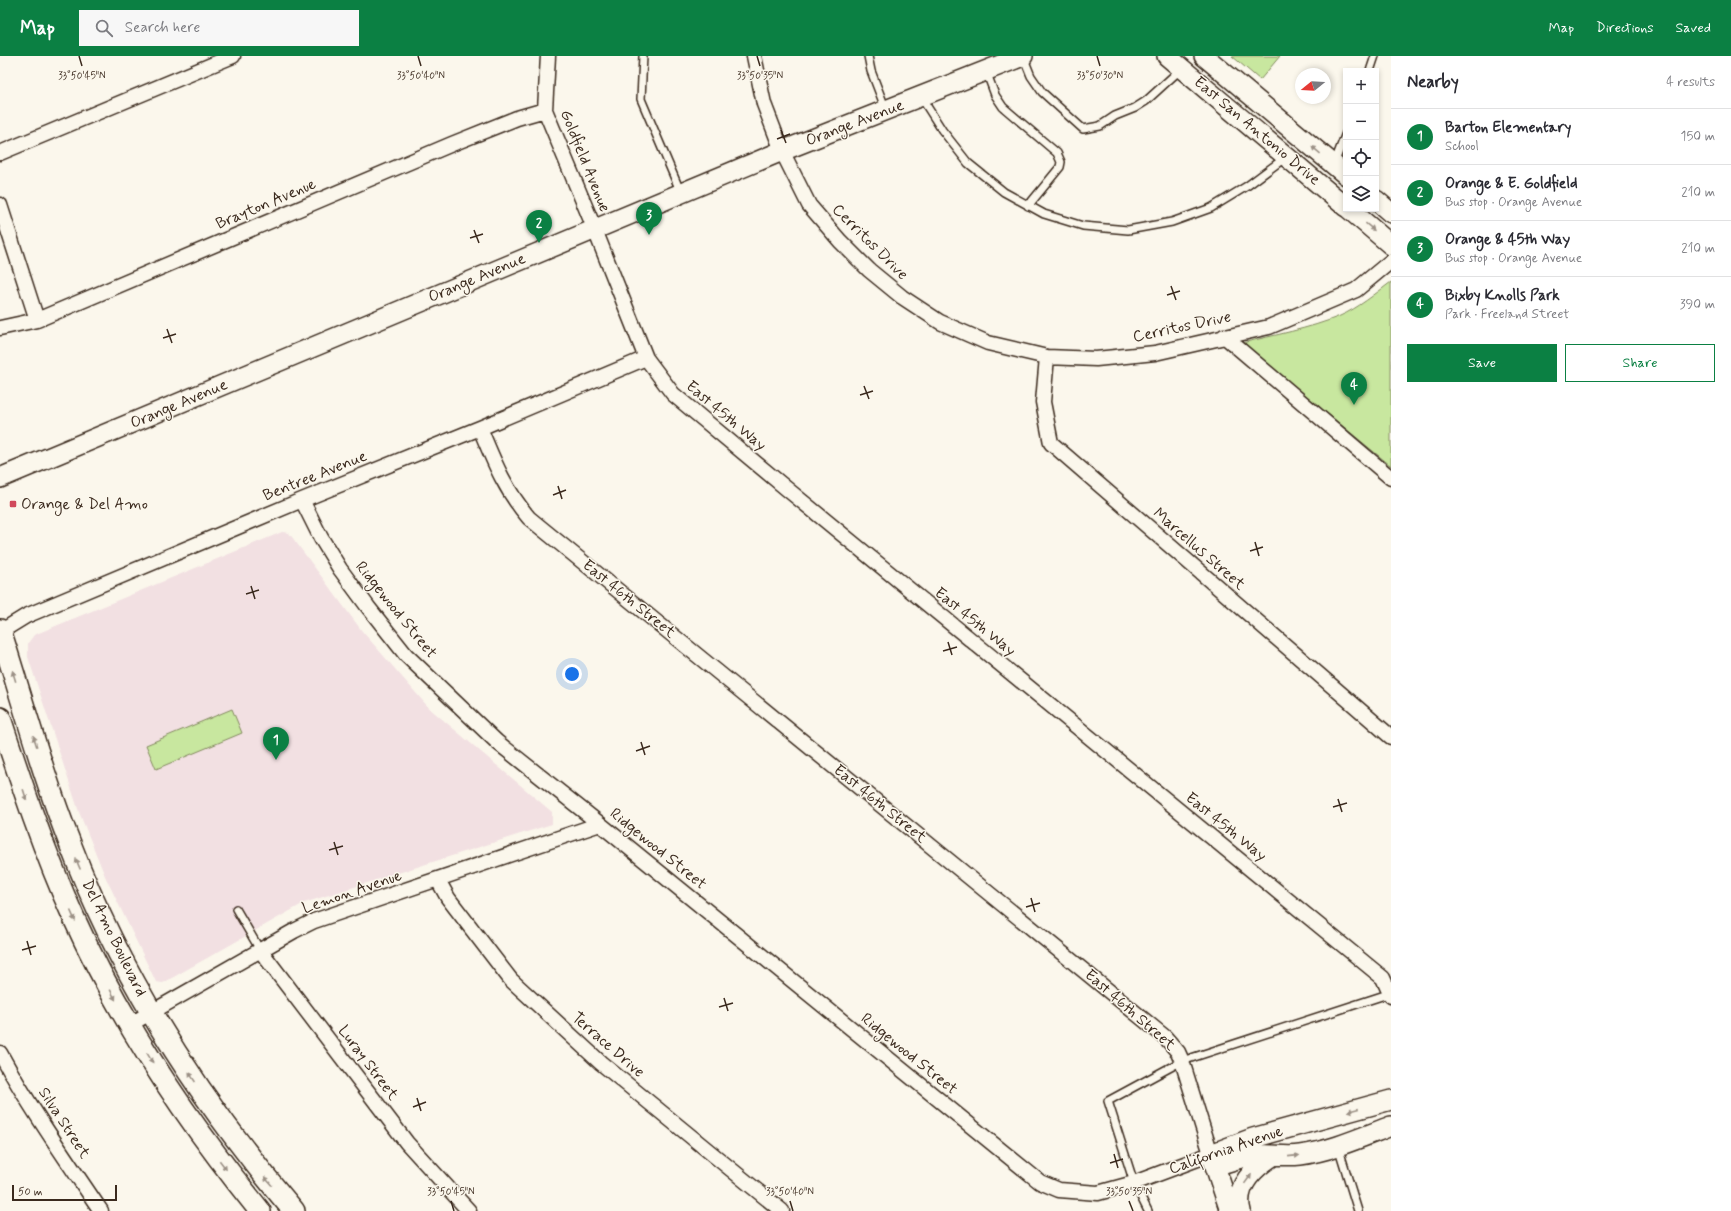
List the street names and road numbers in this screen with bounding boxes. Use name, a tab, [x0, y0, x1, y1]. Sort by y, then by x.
street label: East San Antonio Drive	[1189, 72, 1325, 190]
street label: Orange Avenue	[803, 95, 908, 152]
street label: Goldfield Avenue	[555, 107, 615, 215]
street label: Brayton Avenue	[213, 173, 320, 235]
street label: Cerritos Drive	[827, 199, 913, 285]
street label: Orange Avenue	[425, 248, 529, 309]
street label: Cerritos Drive	[1131, 306, 1233, 348]
street label: Orange Avenue	[127, 374, 231, 435]
street label: East 45th Way	[681, 376, 771, 456]
street label: Bentree Avenue	[260, 446, 370, 506]
street label: Marcellus Street	[1148, 503, 1250, 595]
street label: East 46th Street	[578, 555, 680, 644]
street label: Ridgewood Street	[350, 557, 442, 664]
street label: East 45th Way	[930, 583, 1020, 661]
street label: East 46th Street	[829, 760, 931, 849]
street label: East 45th Way	[1181, 788, 1271, 866]
street label: Ridgewood Street	[604, 803, 711, 896]
street label: Lemon Avenue	[299, 865, 405, 919]
street label: Del Amo Boulevard	[77, 876, 151, 1000]
street label: East 46th Street	[1080, 965, 1180, 1056]
street label: Terrace Drive	[567, 1007, 649, 1083]
street label: Ridgewood Street	[855, 1008, 962, 1101]
street label: Luray Street	[333, 1021, 403, 1105]
street label: Silva Street	[33, 1083, 95, 1163]
street label: California Avenue	[1166, 1120, 1287, 1181]

